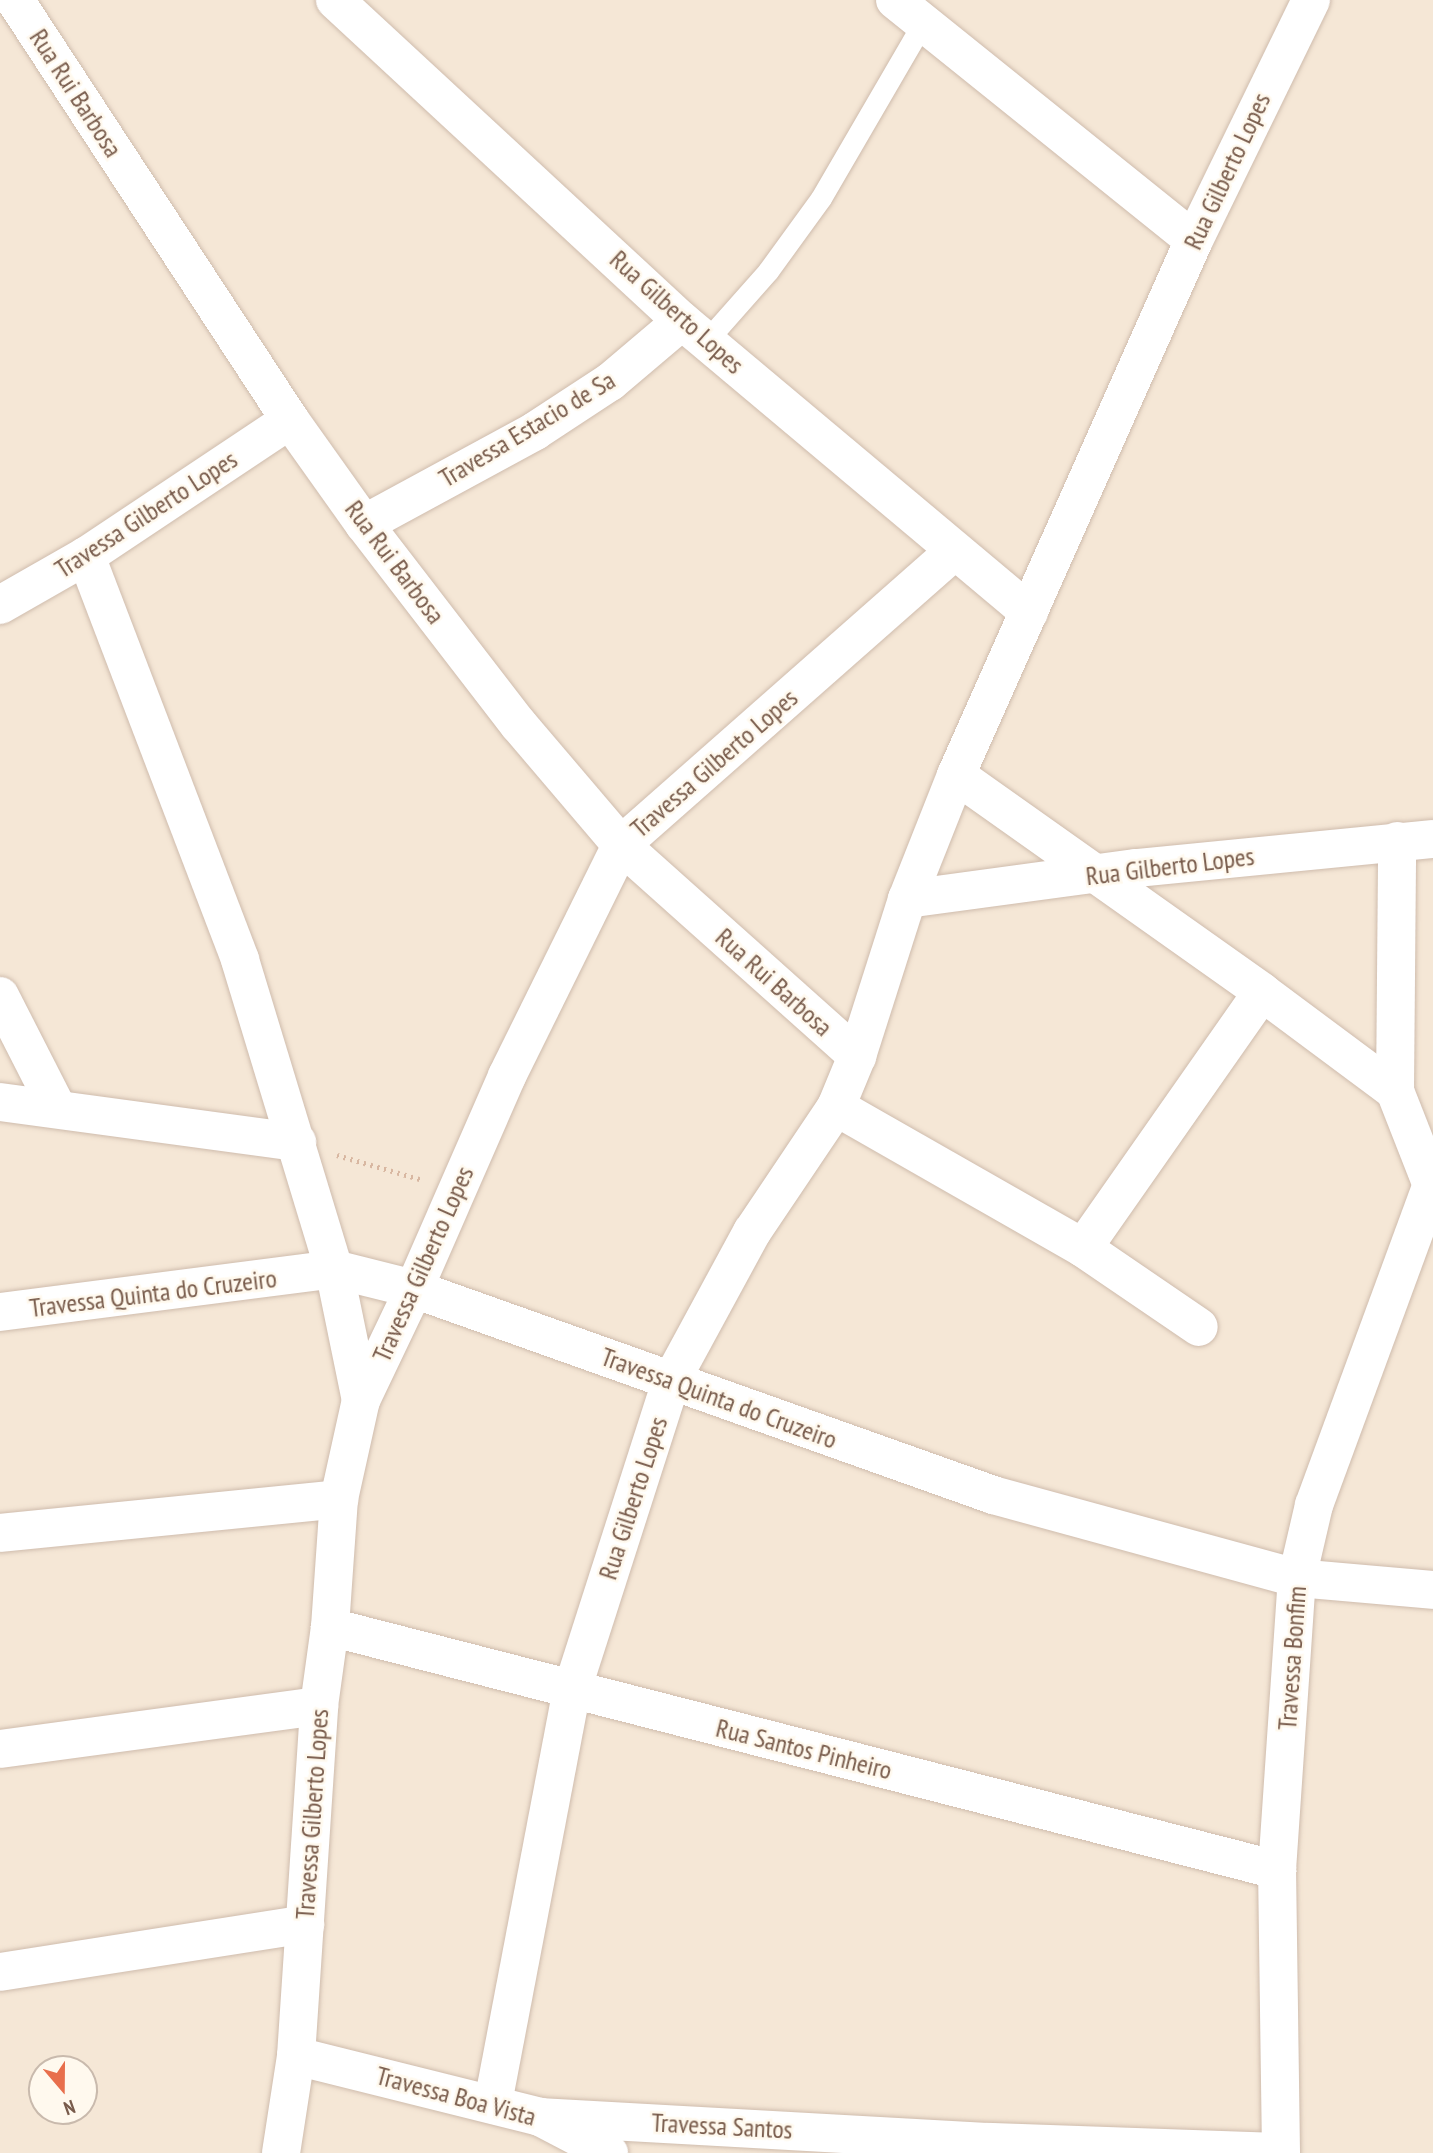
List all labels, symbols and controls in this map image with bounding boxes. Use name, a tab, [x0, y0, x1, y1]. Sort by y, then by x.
street label: Rua Rui Barbosa	[23, 23, 129, 163]
street label: Rua Gilberto Lopes	[1177, 88, 1277, 254]
street label: Rua Gilberto Lopes	[604, 244, 750, 380]
street label: Travessa Estacio de Sa	[433, 364, 621, 494]
street label: Travessa Gilberto Lopes	[49, 443, 243, 585]
street label: Rua Rui Barbosa	[339, 494, 451, 630]
street label: Travessa Gilberto Lopes	[624, 682, 804, 844]
street label: Rua Gilberto Lopes	[1084, 840, 1256, 892]
street label: Rua Rui Barbosa	[709, 922, 839, 1042]
street label: Travessa Gilberto Lopes	[366, 1161, 480, 1367]
street label: Travessa Quinta do Cruzeiro	[28, 1262, 278, 1324]
street label: Travessa Quinta do Cruzeiro	[597, 1341, 841, 1455]
street label: Rua Gilberto Lopes	[592, 1413, 674, 1583]
street label: Travessa Bonfim	[1271, 1585, 1313, 1731]
street label: Travessa Gilberto Lopes	[289, 1708, 335, 1920]
street label: Rua Santos Pinheiro	[713, 1712, 895, 1786]
north arrow	[28, 2055, 98, 2125]
street label: Travessa Boa Vista	[372, 2060, 540, 2132]
text: N	[61, 2095, 78, 2121]
street label: Travessa Santos	[651, 2107, 793, 2145]

